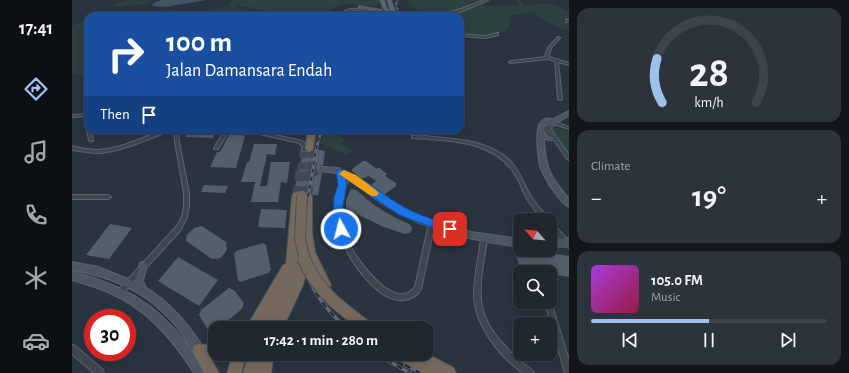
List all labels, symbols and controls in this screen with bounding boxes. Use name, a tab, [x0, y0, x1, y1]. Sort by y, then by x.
text: 17:41	[19, 20, 53, 38]
icon: right	[100, 28, 152, 80]
text: 100 m	[166, 29, 232, 57]
text: 28	[689, 53, 729, 94]
text: Jalan Damansara Endah	[166, 62, 332, 80]
icon: directions	[22, 75, 50, 103]
text: km/h	[694, 95, 724, 109]
icon: arrive	[138, 104, 160, 126]
text: Then	[100, 107, 130, 122]
icon: music	[22, 138, 50, 166]
text: Climate	[591, 160, 630, 173]
text: 19°	[692, 182, 726, 212]
text: −	[591, 187, 602, 209]
text: +	[816, 187, 827, 209]
icon: phone	[22, 201, 50, 229]
position arrow	[320, 208, 362, 250]
pin	[433, 212, 467, 246]
north arrow	[513, 213, 557, 257]
map controls	[513, 213, 557, 361]
icon: arrive	[439, 218, 461, 240]
icon: climate	[22, 264, 50, 292]
button: search	[513, 265, 557, 309]
text: 105.0 FM	[651, 273, 703, 288]
text: Music	[651, 291, 681, 304]
speed limit sign: 30	[84, 309, 136, 361]
button: +	[513, 317, 557, 361]
icon: car	[22, 327, 50, 355]
icon: previous	[619, 329, 641, 351]
icon: pause	[698, 329, 720, 351]
icon: next	[777, 329, 799, 351]
text: 17:42 · 1 min · 280 m	[264, 333, 378, 348]

